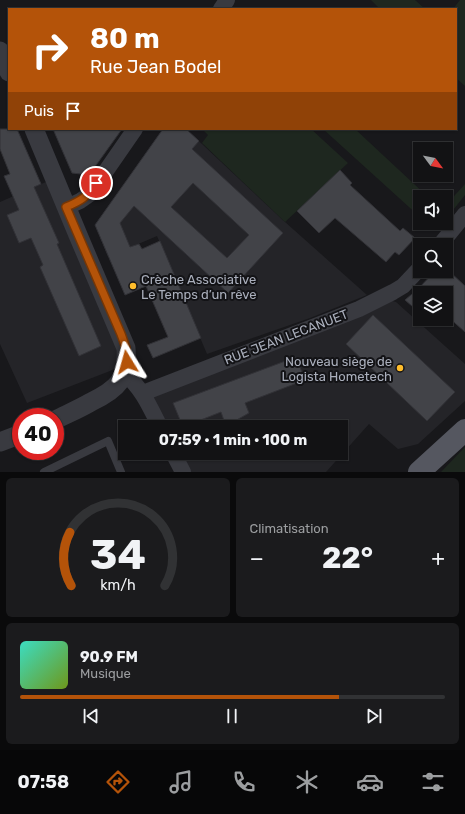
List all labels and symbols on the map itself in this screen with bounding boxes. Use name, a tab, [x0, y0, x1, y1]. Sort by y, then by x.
north arrow	[413, 142, 453, 182]
pin	[79, 166, 113, 200]
place label: Crèche Associative Le Temps d’un rêve	[141, 272, 257, 302]
marker: Crèche Associative Le Temps d’un rêve	[128, 281, 138, 291]
street label: RUE JEAN LECANUET	[222, 306, 351, 368]
position arrow	[106, 341, 148, 383]
place label: Nouveau siège de Logista Hometech	[281, 354, 392, 385]
marker: Nouveau siège de Logista Hometech	[395, 363, 405, 373]
speed limit sign: 40	[12, 408, 64, 460]

